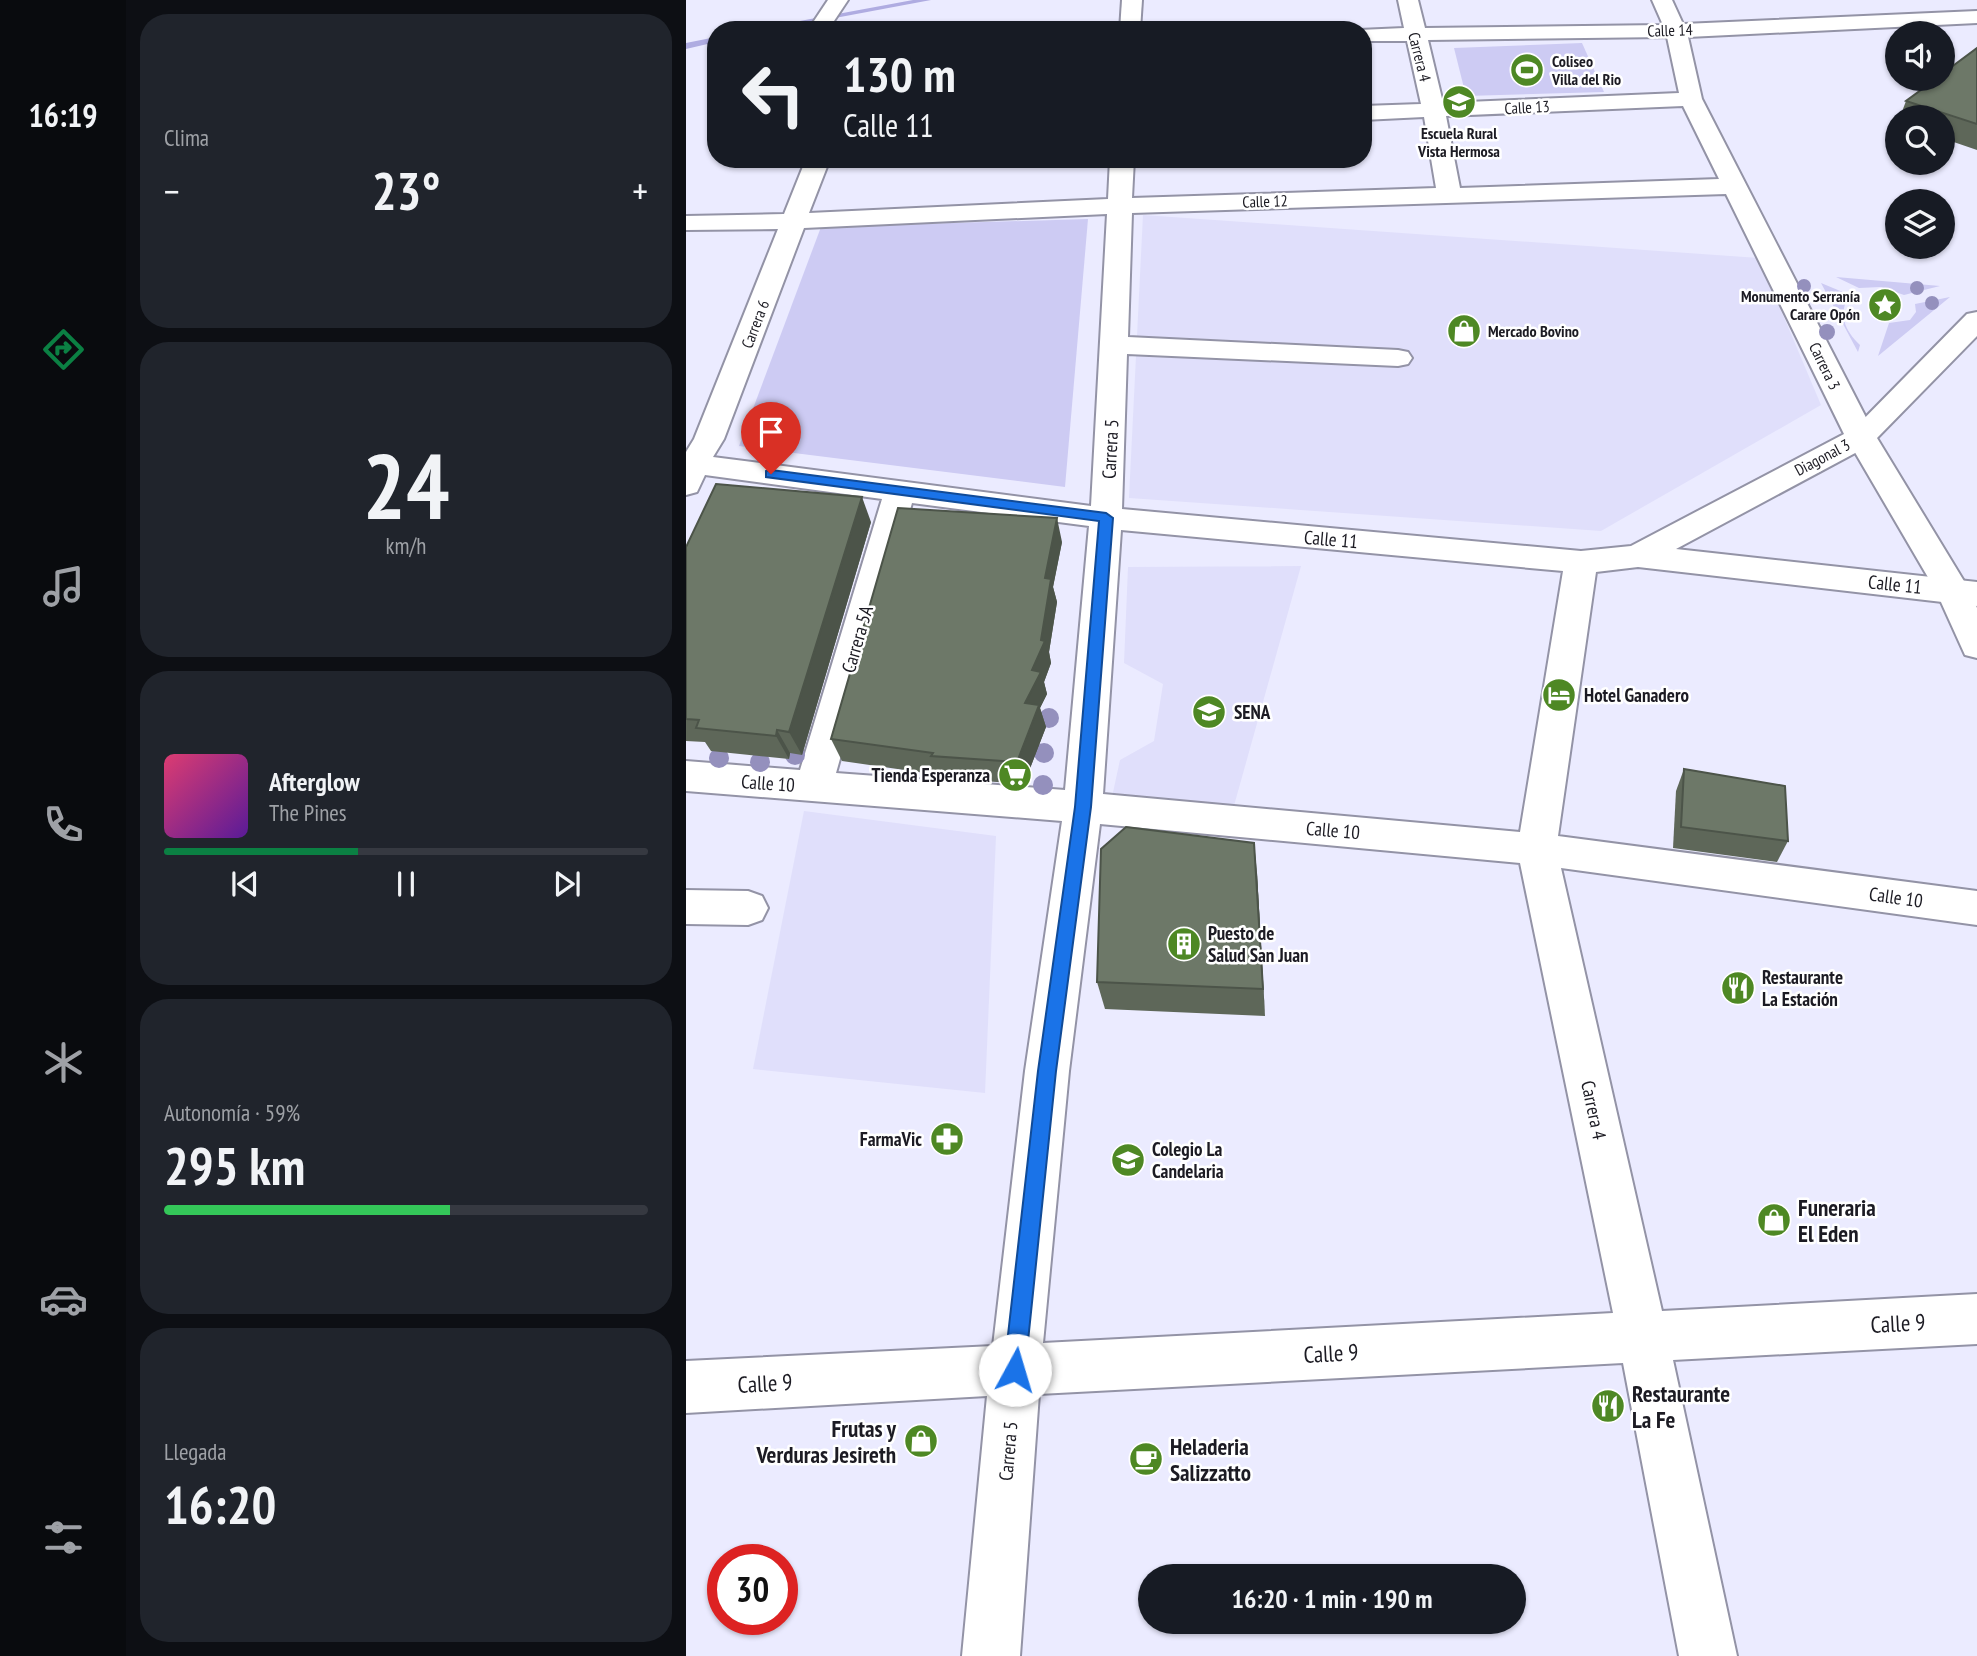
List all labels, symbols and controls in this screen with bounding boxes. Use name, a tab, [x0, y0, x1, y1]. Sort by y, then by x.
street label: Calle 14	[1647, 19, 1693, 41]
map controls	[1885, 21, 1955, 259]
button: sound	[1885, 21, 1955, 91]
street label: Carrera 4	[1404, 30, 1436, 84]
text: 130 m	[843, 42, 956, 106]
icon: left	[728, 49, 819, 140]
sports icon: Coliseo Villa del Rio	[1508, 51, 1546, 89]
place label: Coliseo Villa del Rio	[1551, 51, 1621, 89]
school or university icon: Escuela Rural Vista Hermosa	[1440, 83, 1478, 121]
text: 16:19	[28, 94, 98, 136]
street label: Calle 13	[1504, 96, 1550, 118]
text: Calle 11	[843, 104, 934, 146]
button: search	[1885, 105, 1955, 175]
text: Clima	[164, 123, 209, 152]
place label: Escuela Rural Vista Hermosa	[1417, 123, 1500, 161]
text: 23°	[372, 157, 440, 224]
text: −	[164, 166, 180, 215]
text: +	[632, 166, 648, 215]
button: layers	[1885, 189, 1955, 259]
street label: Calle 12	[1242, 190, 1288, 212]
place label: Monumento Serranía Carare Opón	[1741, 286, 1860, 324]
place icon: Monumento Serranía Carare Opón	[1866, 286, 1904, 324]
street label: Carrera 6	[737, 297, 773, 351]
shop icon: Mercado Bovino	[1445, 312, 1483, 350]
place label: Mercado Bovino	[1488, 321, 1579, 341]
icon: directions	[39, 325, 88, 374]
street label: Carrera 3	[1805, 339, 1845, 393]
pin	[741, 402, 801, 474]
icon: arrive	[752, 413, 790, 451]
street label: Carrera 5	[1096, 419, 1124, 479]
text: 24	[363, 426, 450, 544]
street label: Diagonal 3	[1791, 434, 1853, 480]
street label: Calle 11	[1303, 525, 1359, 553]
text: km/h	[386, 531, 426, 560]
icon: music	[39, 562, 88, 611]
street label: Calle 11	[1867, 569, 1923, 599]
street label: Carrera 5A	[836, 603, 878, 675]
hotel icon: Hotel Ganadero	[1540, 676, 1578, 714]
place label: Hotel Ganadero	[1584, 683, 1689, 707]
school or university icon: SENA	[1190, 693, 1228, 731]
place label: SENA	[1234, 700, 1271, 724]
supermarket icon: Tienda Esperanza	[996, 756, 1034, 794]
place label: Tienda Esperanza	[871, 763, 990, 787]
text: Afterglow	[269, 765, 360, 798]
street label: Calle 10	[740, 769, 796, 797]
text: The Pines	[269, 798, 347, 827]
icon: phone	[39, 800, 88, 849]
street label: Calle 10	[1305, 816, 1361, 844]
icon: previous	[226, 865, 264, 903]
icon: pause	[387, 865, 425, 903]
icon: next	[548, 865, 586, 903]
street label: Calle 10	[1868, 881, 1924, 913]
place label: Puesto de Salud San Juan	[1208, 921, 1309, 967]
building icon: Puesto de Salud San Juan	[1165, 925, 1203, 963]
place label: Restaurante La Estación	[1762, 965, 1843, 1011]
restaurant icon: Restaurante La Estación	[1719, 969, 1757, 1007]
icon: climate	[39, 1038, 88, 1087]
street label: Carrera 4	[1576, 1078, 1612, 1142]
text: Autonomía · 59%	[164, 1098, 300, 1127]
pharmacy icon: FarmaVic	[928, 1120, 966, 1158]
place label: FarmaVic	[860, 1127, 922, 1151]
text: 295 km	[164, 1132, 305, 1199]
place label: Colegio La Candelaria	[1152, 1137, 1224, 1183]
school or university icon: Colegio La Candelaria	[1109, 1141, 1147, 1179]
place label: Funeraria El Eden	[1798, 1193, 1876, 1248]
shop icon: Funeraria El Eden	[1755, 1201, 1793, 1239]
icon: car	[39, 1275, 88, 1324]
street label: Calle 9	[1870, 1307, 1926, 1339]
position arrow	[978, 1333, 1052, 1407]
street label: Calle 9	[1303, 1337, 1359, 1369]
street label: Calle 9	[737, 1367, 793, 1399]
place label: Restaurante La Fe	[1632, 1379, 1730, 1434]
restaurant icon: Restaurante La Fe	[1589, 1387, 1627, 1425]
place label: Frutas y Verduras Jesireth	[755, 1414, 897, 1469]
street label: Carrera 5	[993, 1420, 1023, 1482]
shop icon: Frutas y Verduras Jesireth	[902, 1422, 940, 1460]
place label: Heladeria Salizzatto	[1170, 1432, 1251, 1487]
text: Llegada	[164, 1437, 227, 1466]
cafe icon: Heladeria Salizzatto	[1127, 1440, 1165, 1478]
text: 16:20	[164, 1471, 276, 1538]
icon: filters	[39, 1513, 88, 1562]
speed limit sign: 30	[707, 1544, 798, 1635]
text: 16:20 · 1 min · 190 m	[1232, 1582, 1432, 1615]

